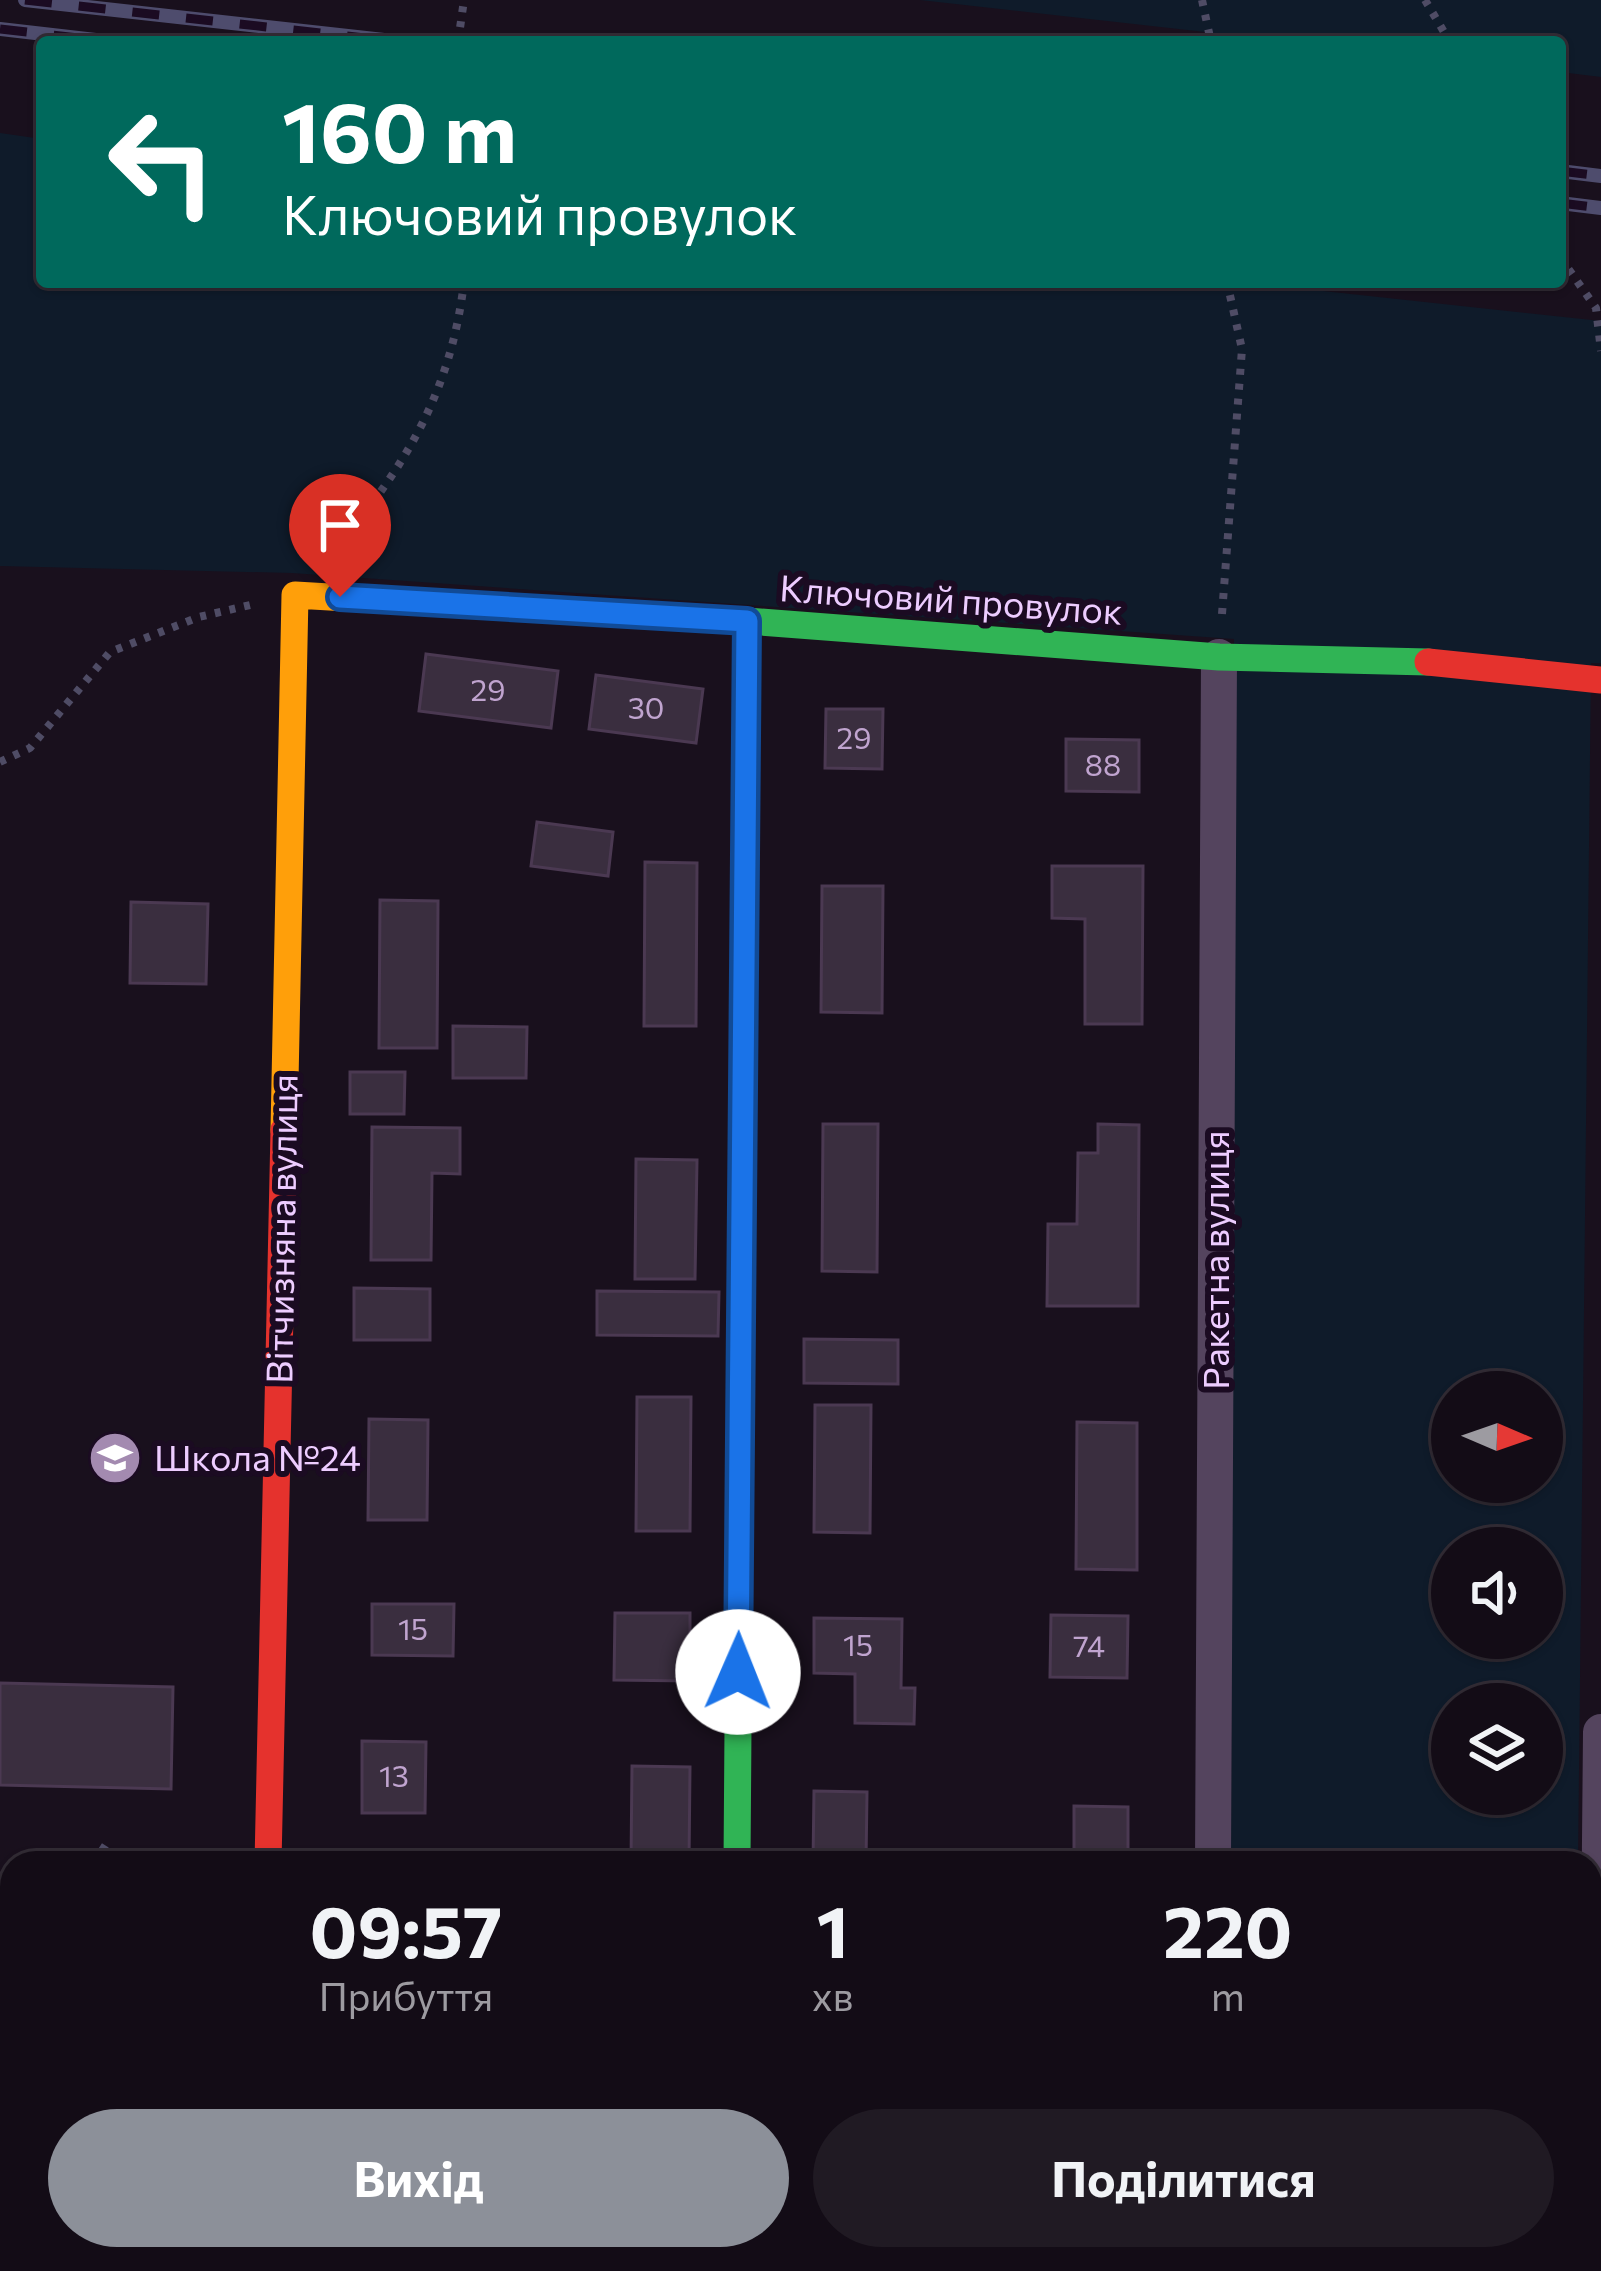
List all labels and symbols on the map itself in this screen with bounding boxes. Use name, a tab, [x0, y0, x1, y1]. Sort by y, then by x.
pin	[289, 474, 391, 597]
street label: Ключовий провулок	[778, 564, 1124, 632]
house number: 29	[471, 670, 505, 707]
house number: 30	[628, 688, 664, 725]
house number: 29	[837, 718, 871, 755]
house number: 88	[1085, 745, 1121, 782]
street label: Вітчизняна вулиця	[255, 1074, 305, 1384]
street label: Ракетна вулиця	[1192, 1130, 1236, 1390]
north arrow	[1431, 1371, 1563, 1503]
school or university icon: Школа №24	[87, 1430, 143, 1486]
place label: Школа №24	[154, 1434, 361, 1478]
house number: 15	[398, 1609, 428, 1646]
position arrow	[675, 1609, 801, 1735]
house number: 15	[843, 1625, 873, 1662]
house number: 74	[1073, 1626, 1105, 1663]
house number: 13	[379, 1756, 409, 1793]

